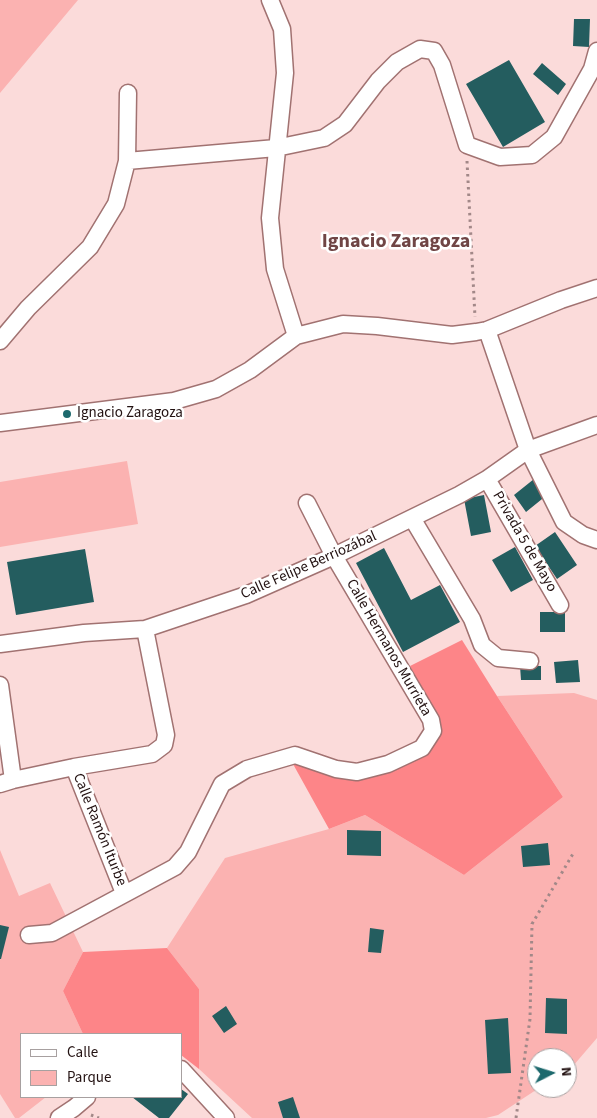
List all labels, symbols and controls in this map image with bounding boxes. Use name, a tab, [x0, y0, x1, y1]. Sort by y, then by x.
district label: Ignacio Zaragoza	[322, 231, 470, 255]
place label: Ignacio Zaragoza	[77, 405, 183, 423]
marker: Ignacio Zaragoza	[61, 408, 73, 420]
street label: Privada 5 de Mayo	[488, 488, 560, 596]
street label: Calle Felipe Berriozábal	[238, 528, 380, 604]
street label: Calle Hermanos Murrieta	[341, 576, 435, 720]
street label: Calle Ramón Iturbe	[68, 771, 130, 889]
legend	[20, 1033, 182, 1098]
text: Calle	[67, 1042, 98, 1063]
north arrow	[527, 1048, 577, 1098]
text: N	[556, 1066, 576, 1077]
text: Parque	[67, 1067, 111, 1088]

